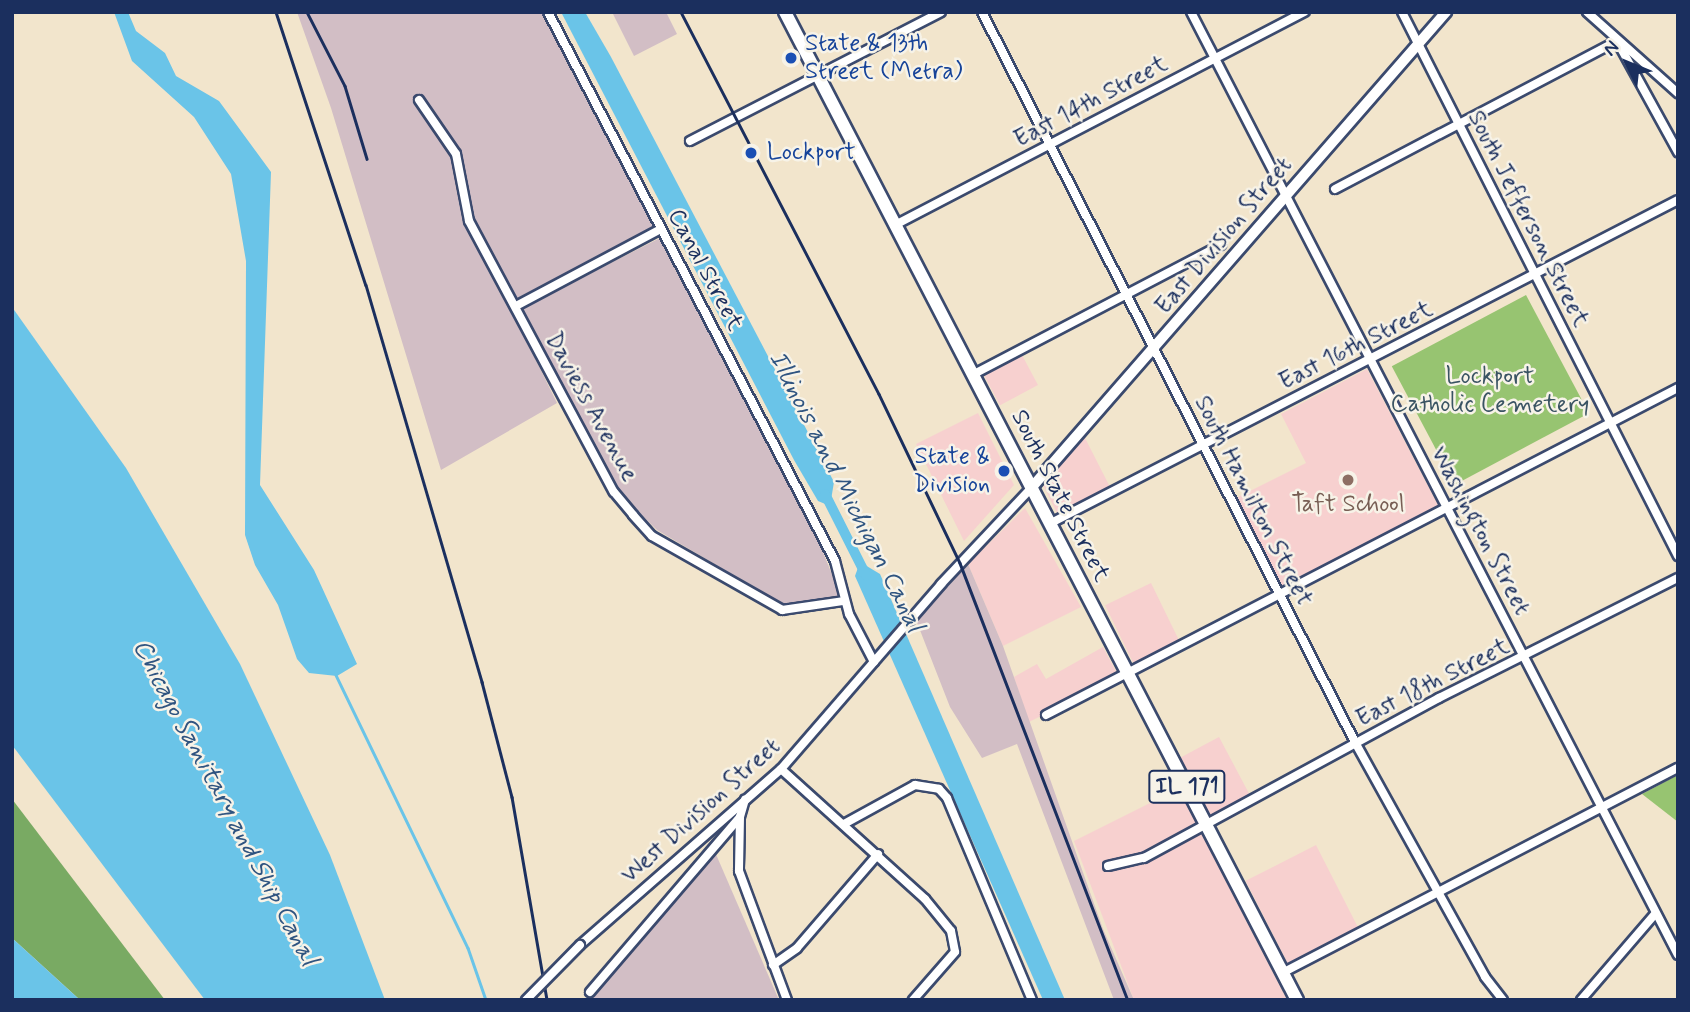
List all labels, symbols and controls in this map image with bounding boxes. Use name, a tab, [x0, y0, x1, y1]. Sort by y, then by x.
north arrow	[1592, 28, 1662, 98]
place label: State & 13th Street (Metra)	[805, 30, 963, 86]
text: N	[1598, 35, 1625, 61]
street label: East 14th Street	[1009, 49, 1173, 155]
marker: State & 13th Street (Metra)	[783, 50, 799, 66]
street label: South Jefferson Street	[1461, 106, 1595, 332]
place label: Lockport	[767, 139, 856, 167]
marker: Lockport	[741, 143, 761, 163]
street label: East Division Street	[1149, 150, 1299, 322]
street label: Canal Street	[661, 204, 749, 336]
street label: East 16th Street	[1275, 295, 1437, 397]
street label: Daviess Avenue	[540, 330, 642, 484]
water label: Illinois and Michigan Canal	[763, 351, 927, 633]
park label: Lockport Catholic Cemetery	[1391, 363, 1589, 419]
street label: South Hamilton Street	[1188, 392, 1318, 610]
street label: South State Street	[1004, 405, 1116, 587]
street label: Washington Street	[1423, 440, 1537, 622]
place label: State & Division	[913, 443, 990, 499]
marker: State & Division	[996, 463, 1012, 479]
marker: Taft School	[1340, 472, 1356, 488]
place label: Taft School	[1291, 491, 1405, 519]
street label: East 18th Street	[1352, 632, 1514, 734]
water label: Chicago Sanitary and Ship Canal	[126, 638, 322, 968]
street label: West Division Street	[614, 731, 788, 891]
road number: IL 171	[1147, 768, 1227, 806]

